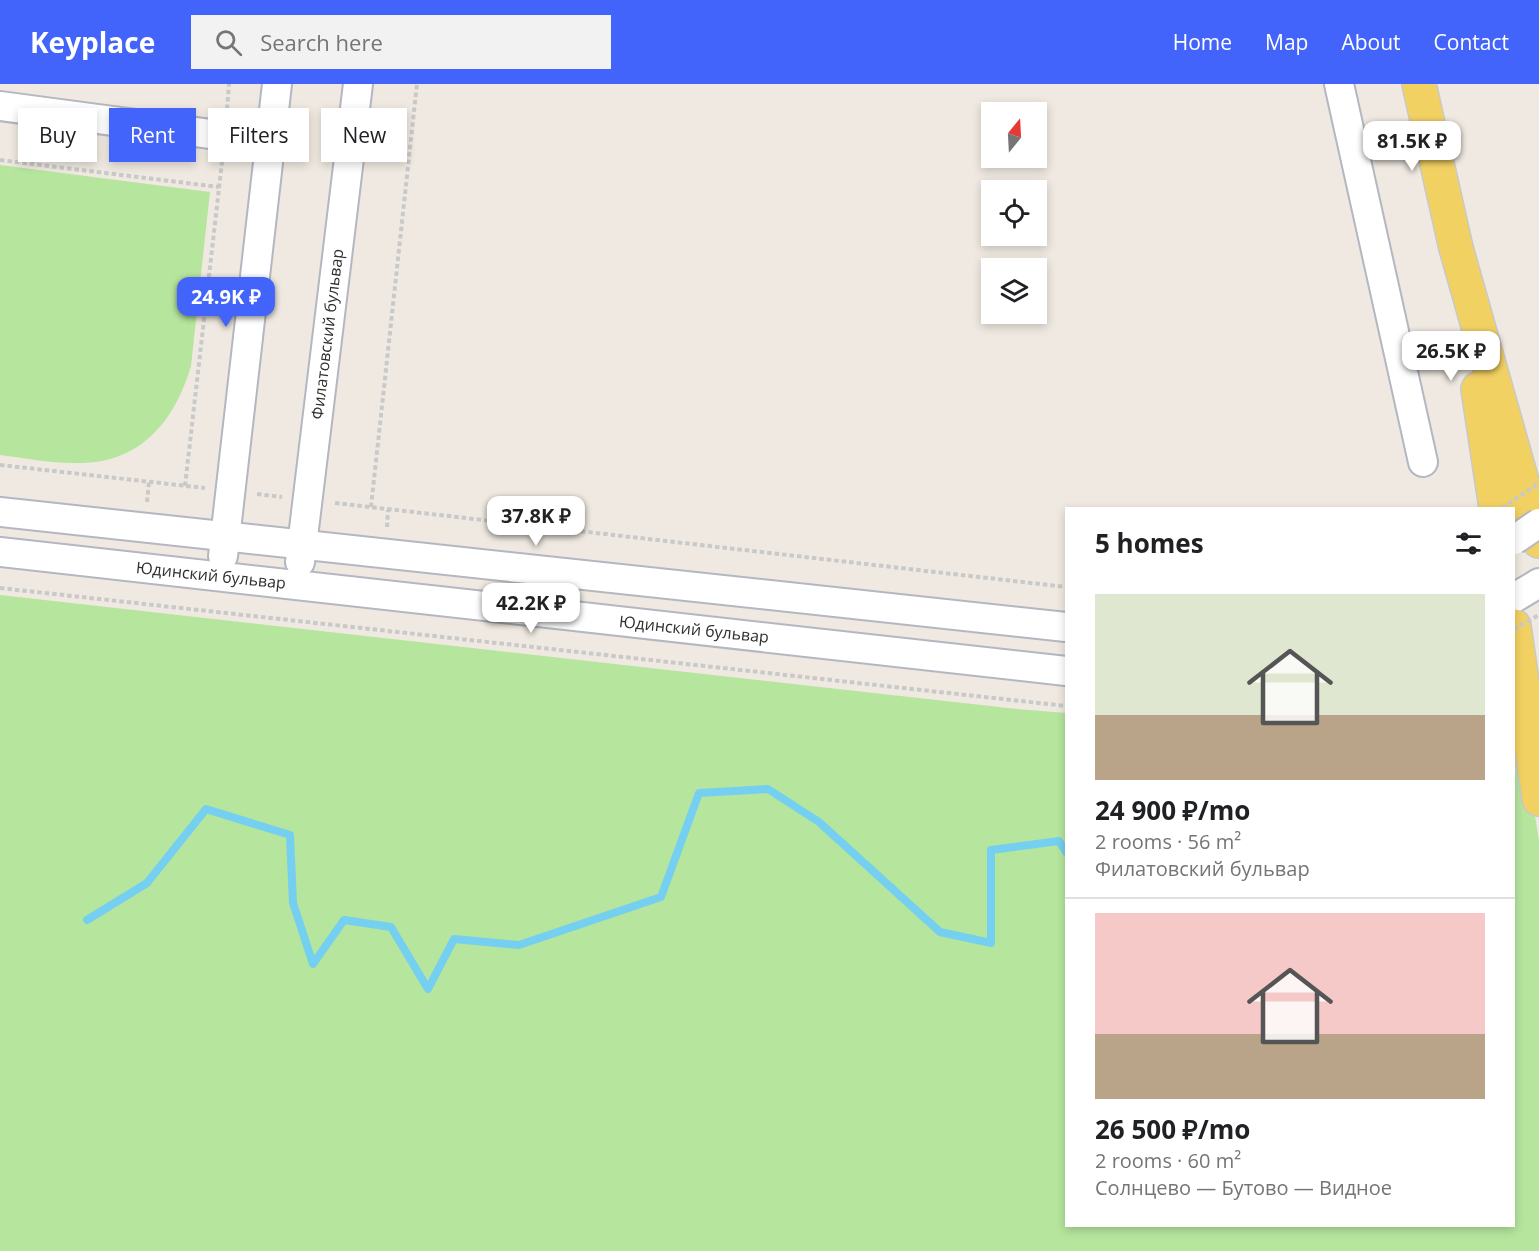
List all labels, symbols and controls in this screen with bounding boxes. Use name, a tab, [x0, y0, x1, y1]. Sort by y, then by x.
search box	[191, 15, 611, 69]
text: Keyplace	[30, 23, 155, 61]
icon: search	[212, 26, 245, 59]
text: Search here	[260, 27, 383, 57]
text: Home	[1173, 28, 1232, 56]
text: Map	[1265, 28, 1308, 56]
text: About	[1341, 28, 1401, 56]
text: Contact	[1434, 28, 1509, 56]
north arrow	[981, 102, 1047, 168]
map controls	[981, 102, 1047, 324]
chip: Buy	[18, 108, 97, 162]
chip: Rent	[109, 108, 196, 162]
chip: Filters	[208, 108, 309, 162]
chip: New	[321, 108, 407, 162]
pin: 81.5K ₽	[1357, 121, 1467, 172]
text: 81.5K ₽	[1377, 127, 1447, 154]
button: locate	[981, 180, 1047, 246]
street label: Филатовский бульвар	[306, 247, 348, 421]
button: layers	[981, 258, 1047, 324]
pin: 24.9K ₽	[171, 277, 281, 328]
text: 24.9K ₽	[191, 283, 261, 310]
pin: 26.5K ₽	[1396, 331, 1506, 382]
text: 26.5K ₽	[1416, 337, 1486, 364]
pin: 37.8K ₽	[481, 496, 591, 547]
text: 37.8K ₽	[501, 502, 571, 529]
text: 5 homes	[1095, 525, 1204, 561]
icon: filters	[1452, 527, 1485, 560]
street label: Юдинский бульвар	[135, 556, 287, 594]
pin: 42.2K ₽	[476, 583, 586, 634]
text: 42.2K ₽	[496, 589, 566, 616]
street label: Юдинский бульвар	[618, 610, 770, 648]
icon: home	[1236, 633, 1344, 741]
text: 24 900 ₽/mo	[1095, 792, 1250, 828]
text: 2 rooms · 56 m²	[1095, 828, 1241, 855]
text: Филатовский бульвар	[1095, 855, 1310, 882]
icon: home	[1236, 952, 1344, 1060]
text: 26 500 ₽/mo	[1095, 1111, 1250, 1147]
text: 2 rooms · 60 m²	[1095, 1147, 1241, 1174]
text: Солнцево — Бутово — Видное	[1095, 1174, 1392, 1201]

